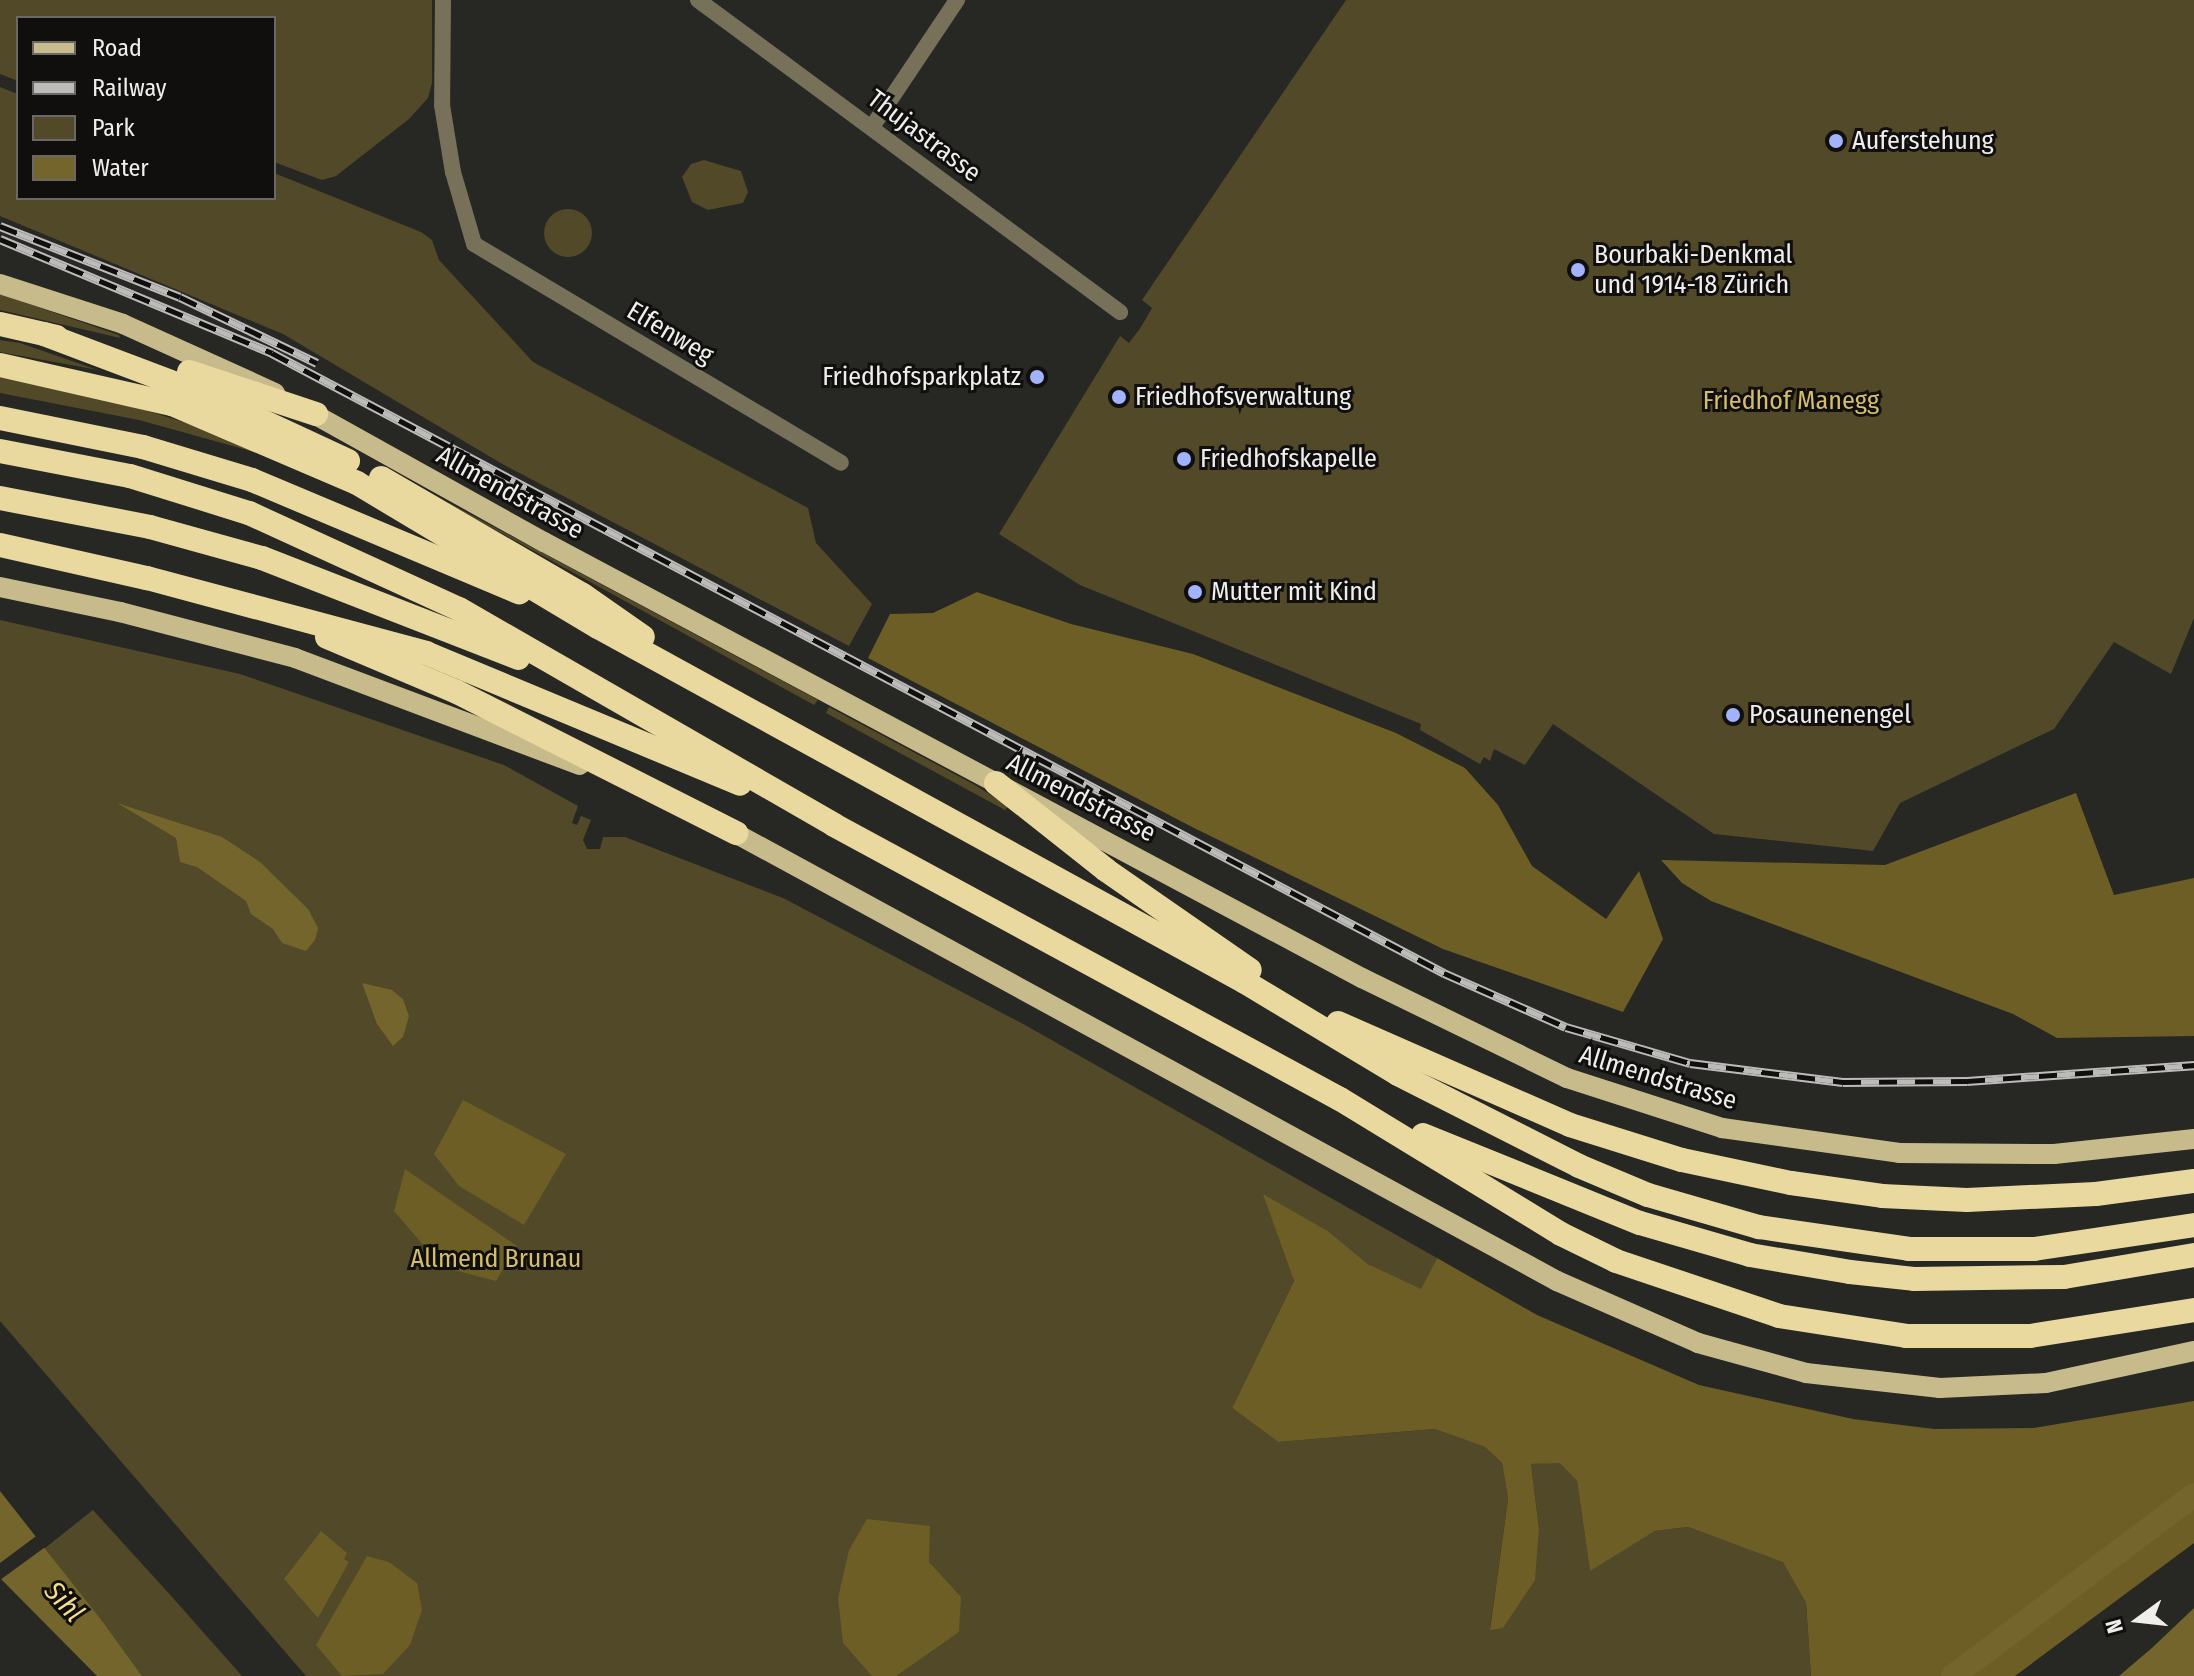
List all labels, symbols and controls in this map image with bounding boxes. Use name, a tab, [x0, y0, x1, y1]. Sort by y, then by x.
legend	[16, 16, 276, 200]
text: Road	[92, 34, 142, 62]
text: Railway	[92, 74, 167, 102]
street label: Thujastrasse	[861, 83, 987, 189]
text: Park	[92, 114, 135, 142]
place label: Auferstehung	[1852, 125, 1994, 157]
marker: Auferstehung	[1827, 132, 1845, 150]
text: Water	[92, 154, 149, 182]
place label: Bourbaki-Denkmal und 1914-18 Zürich	[1594, 239, 1792, 300]
marker: Bourbaki-Denkmal und 1914-18 Zürich	[1569, 261, 1587, 279]
street label: Elfenweg	[621, 295, 719, 371]
place label: Friedhofsparkplatz	[822, 361, 1021, 393]
marker: Friedhofsparkplatz	[1028, 368, 1046, 386]
place label: Friedhofsverwaltung	[1135, 381, 1351, 413]
park label: Friedhof Manegg	[1703, 385, 1879, 417]
marker: Friedhofsverwaltung	[1110, 388, 1128, 406]
street label: Allmendstrasse	[431, 440, 589, 546]
place label: Friedhofskapelle	[1200, 443, 1377, 475]
marker: Friedhofskapelle	[1175, 450, 1193, 468]
place label: Mutter mit Kind	[1211, 576, 1377, 608]
marker: Mutter mit Kind	[1186, 583, 1204, 601]
place label: Posaunenengel	[1749, 699, 1911, 731]
marker: Posaunenengel	[1724, 706, 1742, 724]
street label: Allmendstrasse	[1001, 747, 1161, 849]
street label: Allmendstrasse	[1575, 1039, 1741, 1117]
park label: Allmend Brunau	[411, 1243, 581, 1275]
water label: Sihl	[37, 1575, 91, 1629]
north arrow	[2098, 1580, 2178, 1660]
text: N	[2100, 1616, 2129, 1636]

